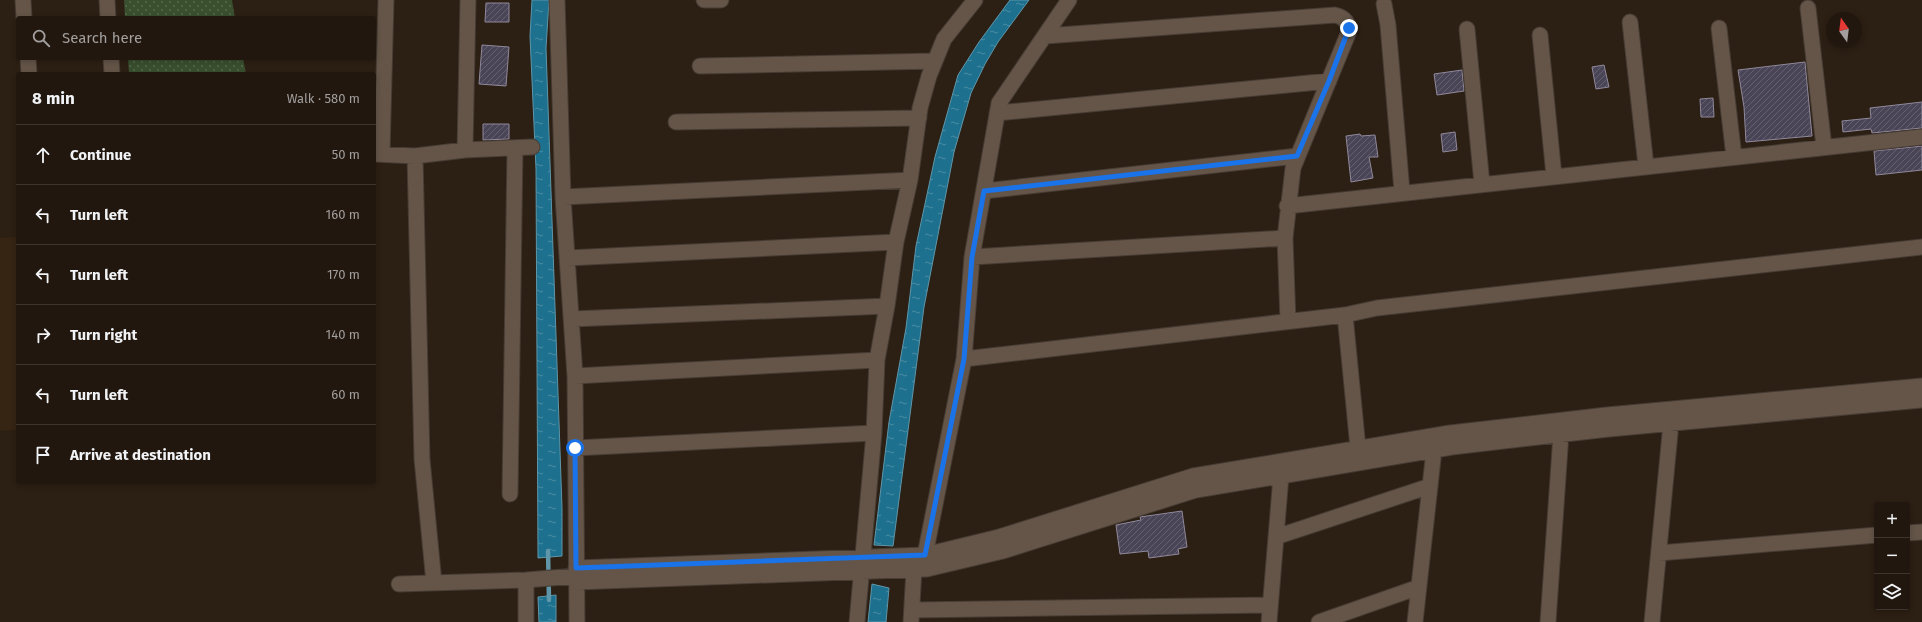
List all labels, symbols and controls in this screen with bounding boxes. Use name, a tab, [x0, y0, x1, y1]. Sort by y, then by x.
north arrow	[1826, 12, 1862, 48]
search box	[16, 16, 376, 60]
route end	[1340, 19, 1358, 37]
icon: search	[30, 27, 52, 49]
text: Search here	[62, 29, 142, 47]
text: 8 min	[32, 88, 75, 109]
text: Walk · 580 m	[287, 91, 360, 106]
icon: ahead	[32, 144, 54, 166]
text: Continue	[70, 146, 131, 164]
text: 50 m	[332, 147, 360, 162]
icon: left	[32, 204, 54, 226]
text: Turn left	[70, 206, 128, 224]
text: 160 m	[326, 207, 360, 222]
icon: left	[32, 264, 54, 286]
text: Turn left	[70, 266, 128, 284]
text: 170 m	[327, 267, 360, 282]
icon: right	[32, 324, 54, 346]
text: Turn right	[70, 326, 137, 344]
text: 140 m	[326, 327, 360, 342]
icon: left	[32, 384, 54, 406]
text: Turn left	[70, 386, 128, 404]
text: 60 m	[331, 387, 360, 402]
route start	[566, 439, 584, 457]
icon: arrive	[32, 444, 54, 466]
text: Arrive at destination	[70, 446, 211, 464]
map controls	[1874, 502, 1910, 610]
button: +	[1874, 502, 1910, 538]
button: −	[1874, 538, 1910, 574]
button: layers	[1874, 574, 1910, 610]

